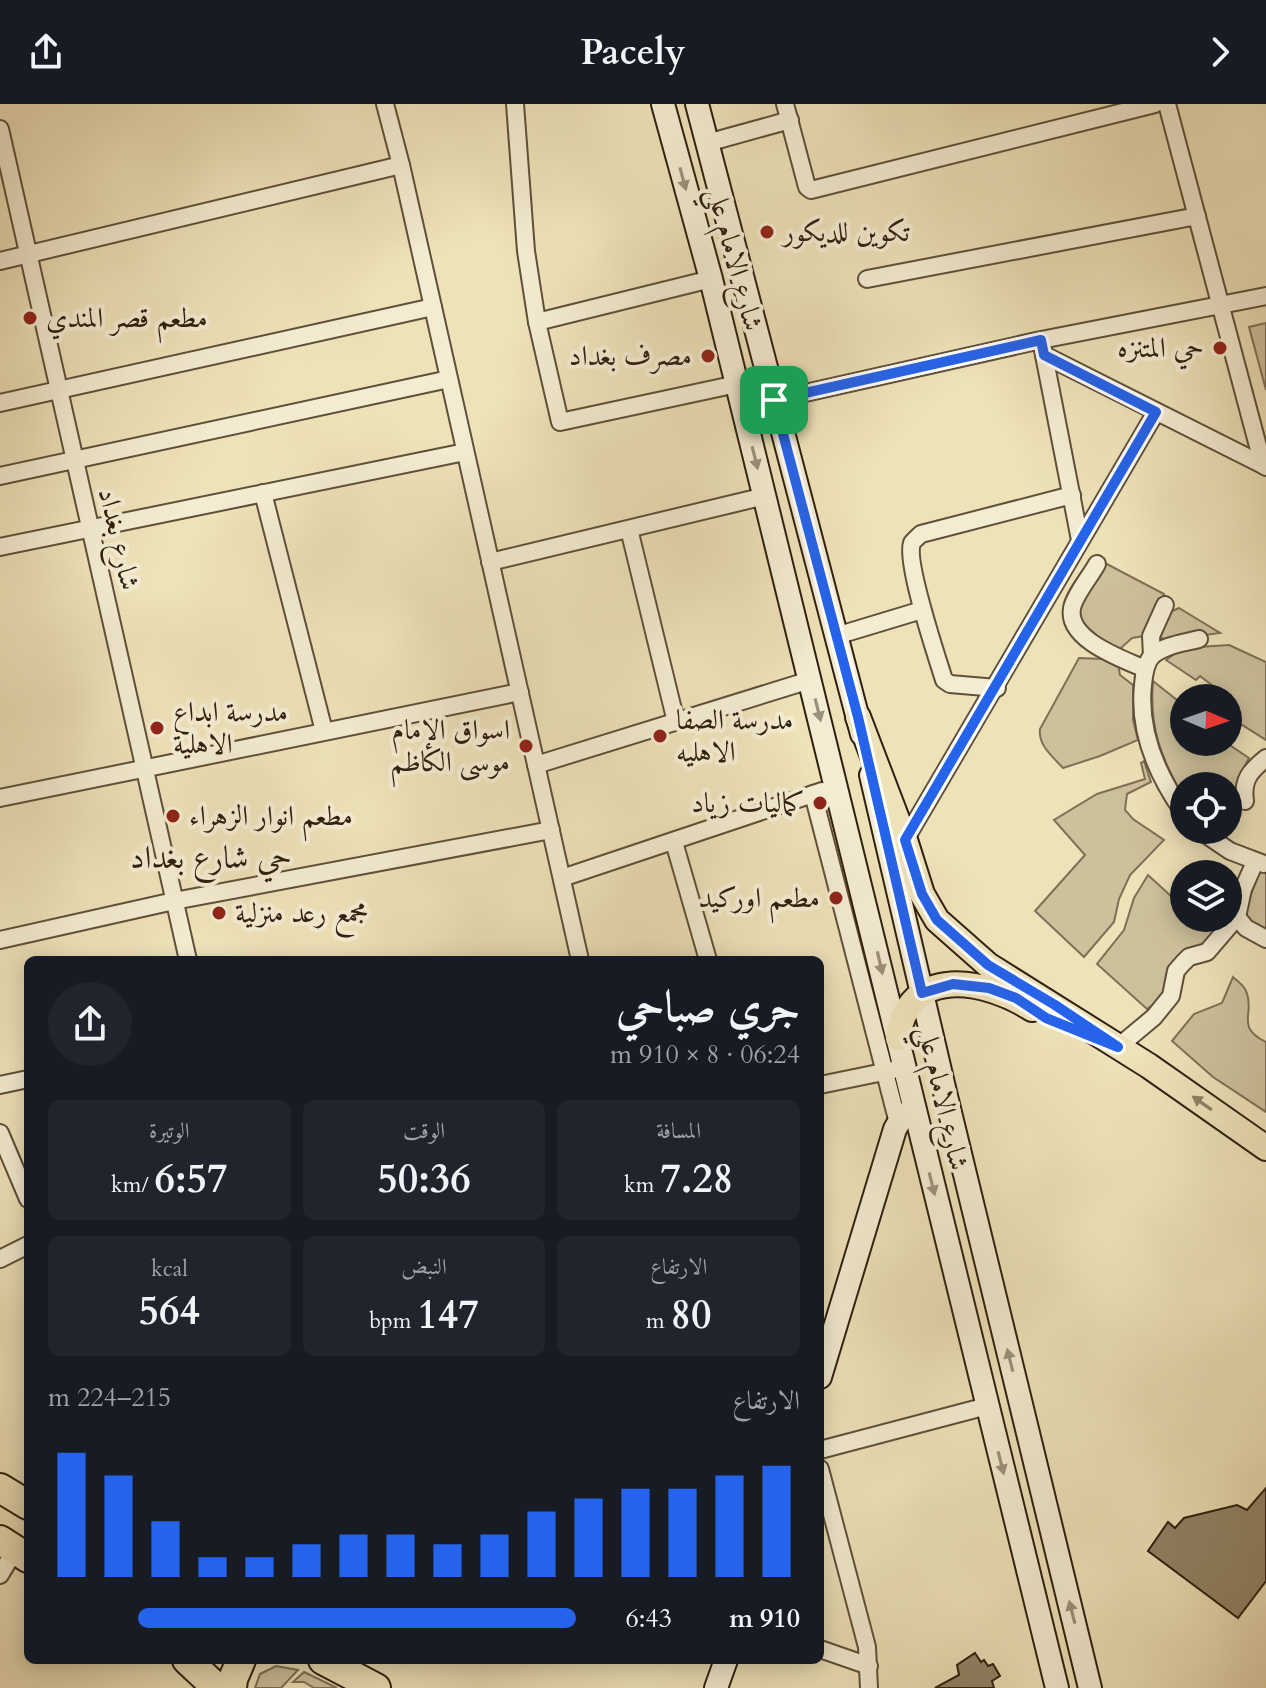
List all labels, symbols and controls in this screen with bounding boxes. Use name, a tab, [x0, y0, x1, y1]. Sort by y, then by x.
text: Pacely	[580, 28, 686, 77]
icon: share	[24, 30, 68, 74]
icon: forward	[1198, 30, 1242, 74]
one-way arrow	[678, 167, 690, 192]
street label: شارع الامام علي	[691, 183, 772, 337]
place label: تكوين للديكور	[780, 213, 910, 251]
marker: تكوين للديكور	[758, 223, 776, 241]
place label: مطعم قصر المندي	[46, 299, 208, 344]
marker: مطعم قصر المندي	[21, 309, 39, 327]
place label: حي المتنزه	[1117, 329, 1204, 370]
place label: مصرف بغداد	[569, 337, 692, 375]
marker: حي المتنزه	[1211, 339, 1229, 357]
marker: مصرف بغداد	[699, 347, 717, 365]
pin	[740, 366, 808, 434]
icon: arrive	[752, 378, 796, 422]
one-way arrow	[750, 446, 762, 471]
street label: شارع بغداد	[85, 484, 149, 595]
north arrow	[1170, 684, 1242, 756]
map controls	[1170, 684, 1242, 932]
place label: مدرسة ابداع الاهلية	[173, 693, 288, 763]
one-way arrow	[812, 698, 824, 723]
place label: مدرسة الصفا الاهليه	[676, 701, 793, 771]
place label: اسواق الإمام موسى الكاظم	[390, 711, 510, 788]
marker: مدرسة ابداع الاهلية	[148, 719, 166, 737]
marker: مدرسة الصفا الاهليه	[651, 727, 669, 745]
marker: اسواق الإمام موسى الكاظم	[517, 737, 535, 755]
button: locate	[1170, 772, 1242, 844]
place label: كماليات زياد	[691, 784, 804, 822]
marker: كماليات زياد	[811, 794, 829, 812]
place label: مطعم انوار الزهراء	[189, 797, 353, 842]
marker: مطعم انوار الزهراء	[164, 807, 182, 825]
district label: حي شارع بغداد	[130, 836, 292, 884]
button: layers	[1170, 860, 1242, 932]
place label: مطعم اوركيد	[698, 879, 820, 924]
marker: مطعم اوركيد	[827, 889, 845, 907]
place label: مجمع رعد منزلية	[235, 894, 368, 938]
marker: مجمع رعد منزلية	[210, 904, 228, 922]
one-way arrow	[874, 951, 886, 976]
text: جري صباحي	[616, 977, 800, 1037]
button: share	[48, 982, 132, 1066]
street label: شارع الامام علي	[901, 1022, 978, 1176]
text: 06:24 · 8 × 910 m	[610, 1037, 800, 1072]
one-way arrow	[1191, 1095, 1213, 1111]
text: الوتيرة	[149, 1116, 190, 1146]
text: الوقت	[403, 1116, 445, 1146]
text: المسافة	[656, 1116, 701, 1146]
text: 6:57	[155, 1152, 228, 1207]
text: 50:36	[377, 1152, 471, 1207]
text: 7.28	[660, 1152, 733, 1207]
text: /km	[111, 1170, 155, 1200]
text: km	[624, 1170, 660, 1200]
one-way arrow	[927, 1171, 939, 1196]
text: النبض	[401, 1252, 447, 1282]
text: الارتفاع	[650, 1252, 707, 1282]
text: kcal	[151, 1254, 188, 1284]
text: 564	[139, 1284, 200, 1339]
text: 147	[417, 1288, 479, 1343]
text: 80	[670, 1288, 711, 1343]
text: bpm	[369, 1306, 417, 1336]
text: m	[646, 1306, 670, 1336]
one-way arrow	[1003, 1347, 1016, 1372]
text: 215–224 m	[48, 1380, 171, 1415]
text: الارتفاع	[733, 1383, 800, 1418]
one-way arrow	[996, 1451, 1008, 1476]
one-way arrow	[1065, 1600, 1077, 1625]
text: 6:43	[625, 1601, 672, 1636]
text: 910 m	[729, 1601, 800, 1636]

